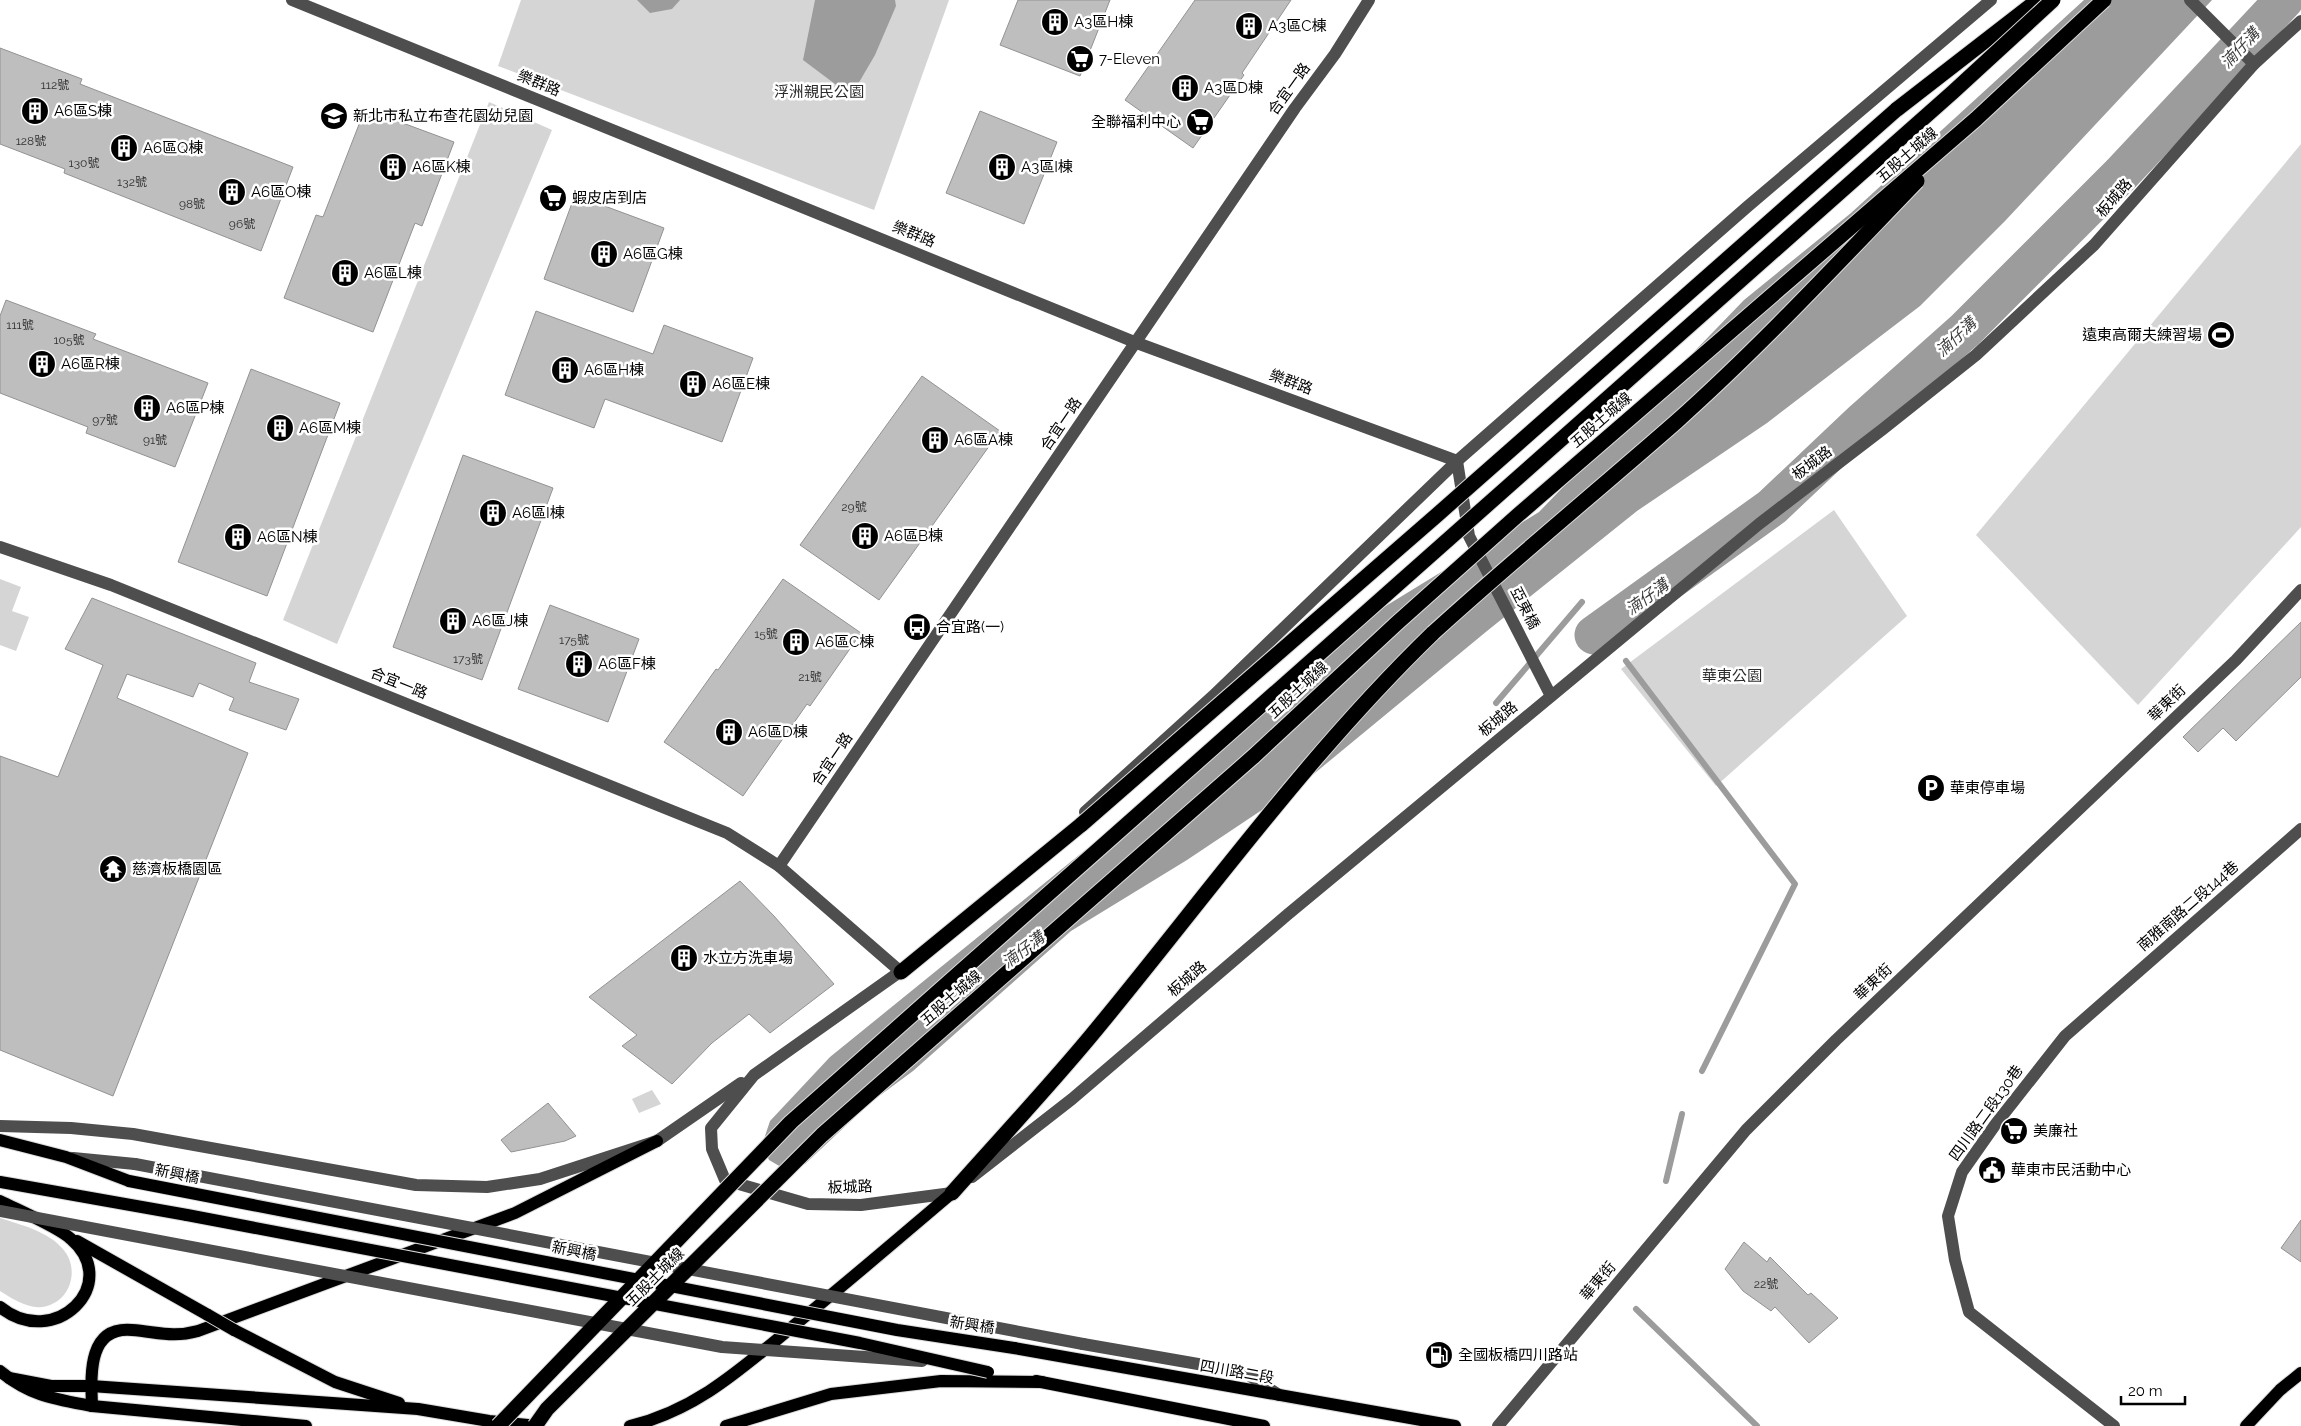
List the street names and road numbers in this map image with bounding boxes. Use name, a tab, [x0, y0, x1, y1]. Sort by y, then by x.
street label: 合宜一路	[1264, 59, 1314, 119]
street label: 樂群路	[515, 66, 563, 100]
street label: 五股土城線	[1873, 124, 1941, 186]
street label: 板城路	[2092, 175, 2136, 221]
street label: 樂群路	[890, 217, 938, 251]
street label: 樂群路	[1267, 366, 1315, 398]
street label: 五股土城線	[1567, 389, 1635, 451]
street label: 合宜一路	[1037, 394, 1085, 454]
street label: 板城路	[1789, 442, 1835, 484]
street label: 亞東橋	[1507, 584, 1543, 632]
street label: 五股土城線	[1264, 658, 1332, 722]
street label: 合宜一路	[368, 663, 430, 703]
street label: 華東街	[2145, 681, 2189, 725]
street label: 板城路	[1475, 698, 1521, 740]
street label: 合宜一路	[808, 729, 856, 789]
street label: 南雅南路二段144巷	[2134, 857, 2242, 955]
street label: 板城路	[1164, 957, 1210, 1001]
street label: 華東街	[1850, 960, 1896, 1004]
street label: 五股土城線	[917, 967, 985, 1029]
street label: 四川路二段130巷	[1945, 1062, 2027, 1164]
street label: 新興橋	[153, 1161, 201, 1187]
street label: 板城路	[827, 1177, 873, 1197]
street label: 新興橋	[550, 1238, 598, 1264]
street label: 五股土城線	[622, 1244, 688, 1310]
street label: 華東街	[1577, 1258, 1619, 1304]
street label: 新興橋	[948, 1313, 996, 1337]
street label: 四川路二段	[1198, 1357, 1276, 1387]

